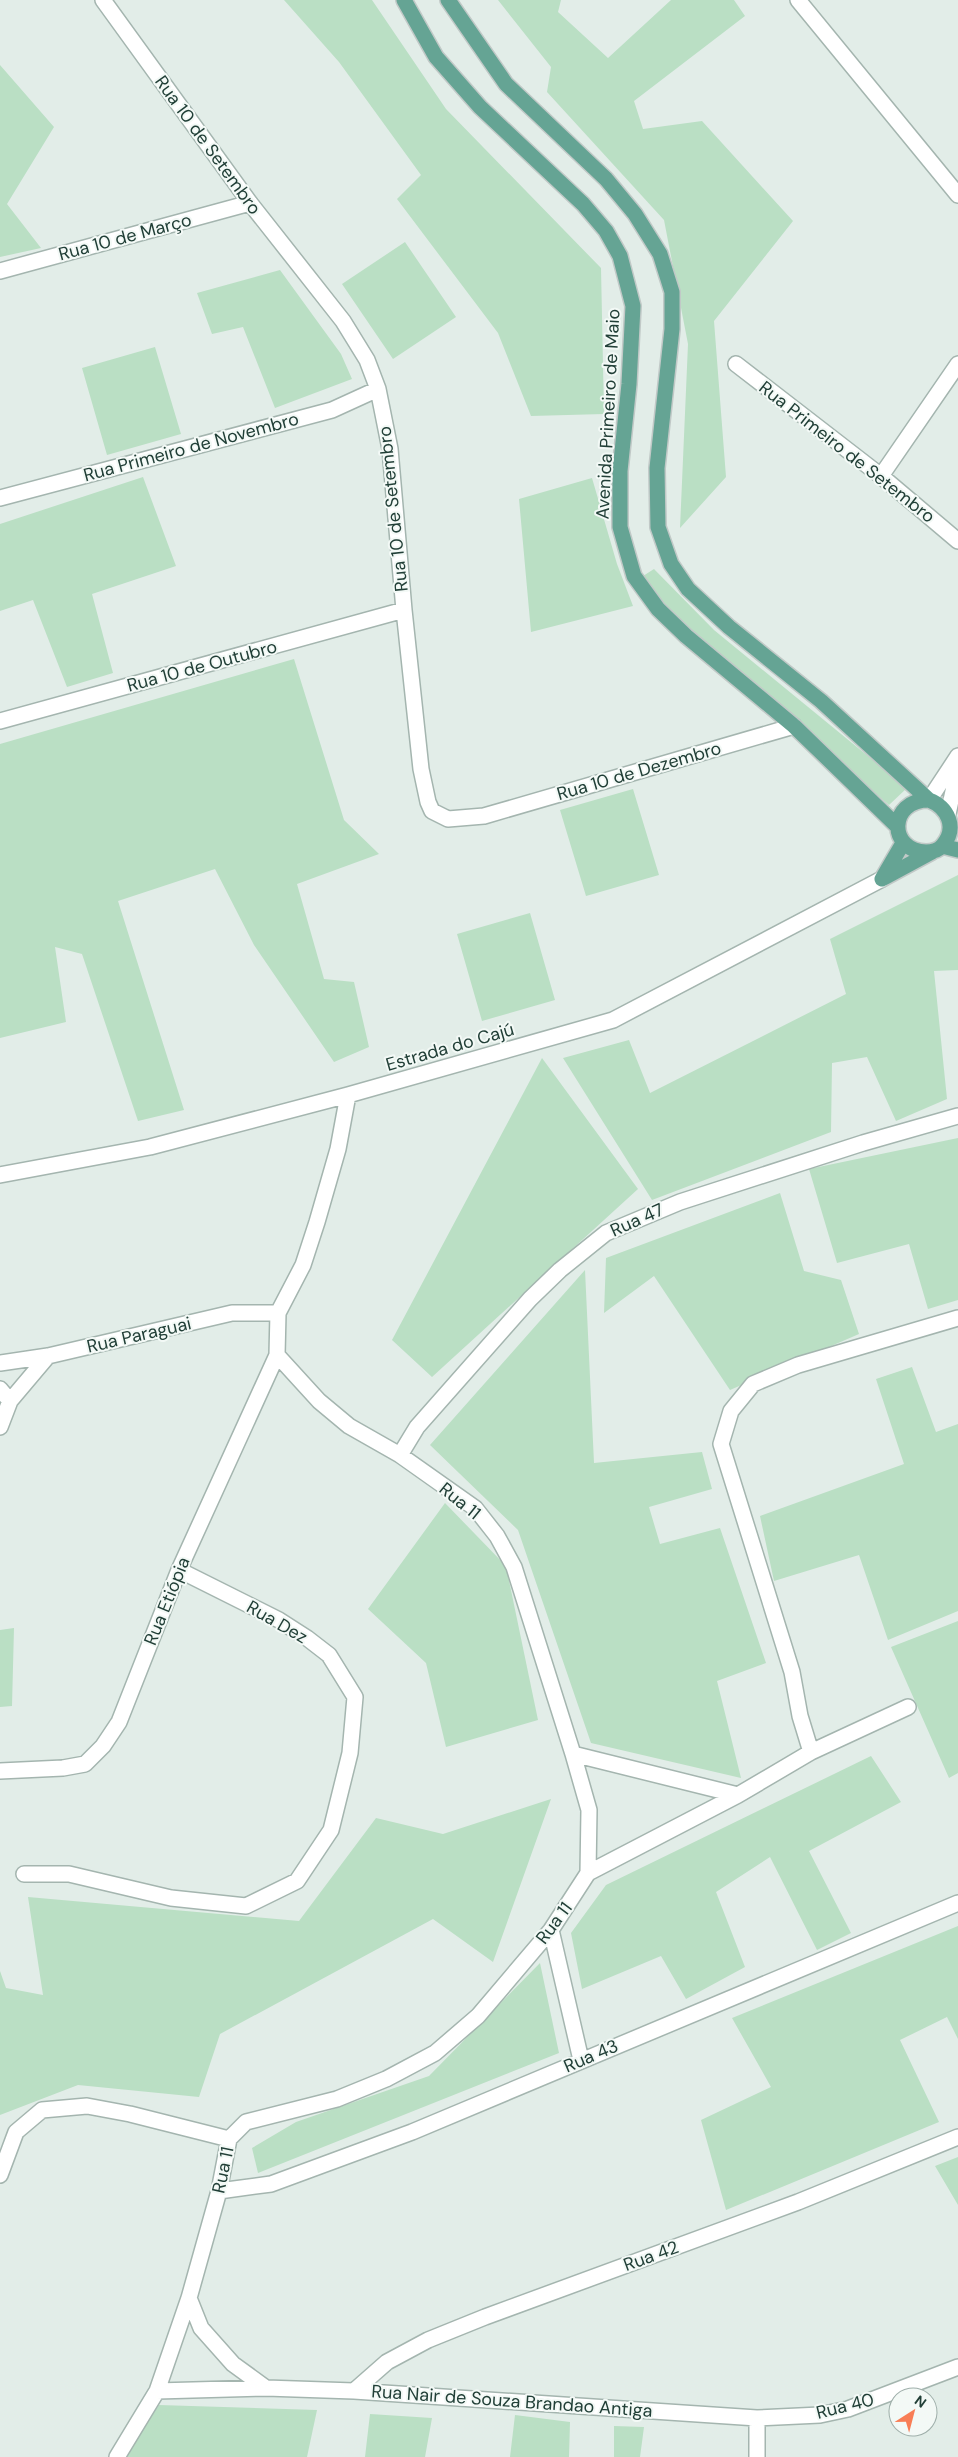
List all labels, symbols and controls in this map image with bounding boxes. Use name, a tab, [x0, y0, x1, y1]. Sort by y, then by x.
street label: Rua 10 de Setembro	[149, 71, 267, 219]
street label: Rua 10 de Março	[56, 208, 194, 266]
street label: Avenida Primeiro de Maio	[590, 308, 626, 520]
street label: Rua Primeiro de Setembro	[754, 376, 940, 528]
street label: Rua Primeiro de Novembro	[81, 407, 301, 487]
street label: Rua 10 de Setembro	[372, 425, 414, 593]
street label: Rua 10 de Outubro	[124, 634, 280, 698]
street label: Rua 10 de Dezembro	[554, 736, 724, 806]
street label: Estrada do Cajú	[383, 1017, 517, 1077]
street label: Rua 47	[606, 1198, 668, 1242]
street label: Rua Paraguai	[84, 1311, 194, 1359]
street label: Rua 11	[434, 1477, 486, 1525]
street label: Rua Etiópia	[138, 1553, 196, 1649]
street label: Rua Dez	[242, 1595, 312, 1649]
street label: Rua 11	[530, 1897, 578, 1949]
street label: Rua 43	[560, 2034, 622, 2078]
street label: Rua 11	[206, 2145, 240, 2195]
street label: Rua 42	[620, 2235, 682, 2277]
street label: Rua Nair de Souza Brandao Antiga	[371, 2379, 653, 2423]
street label: Rua 40	[814, 2387, 876, 2425]
north arrow	[888, 2387, 938, 2437]
text: N	[911, 2391, 930, 2412]

